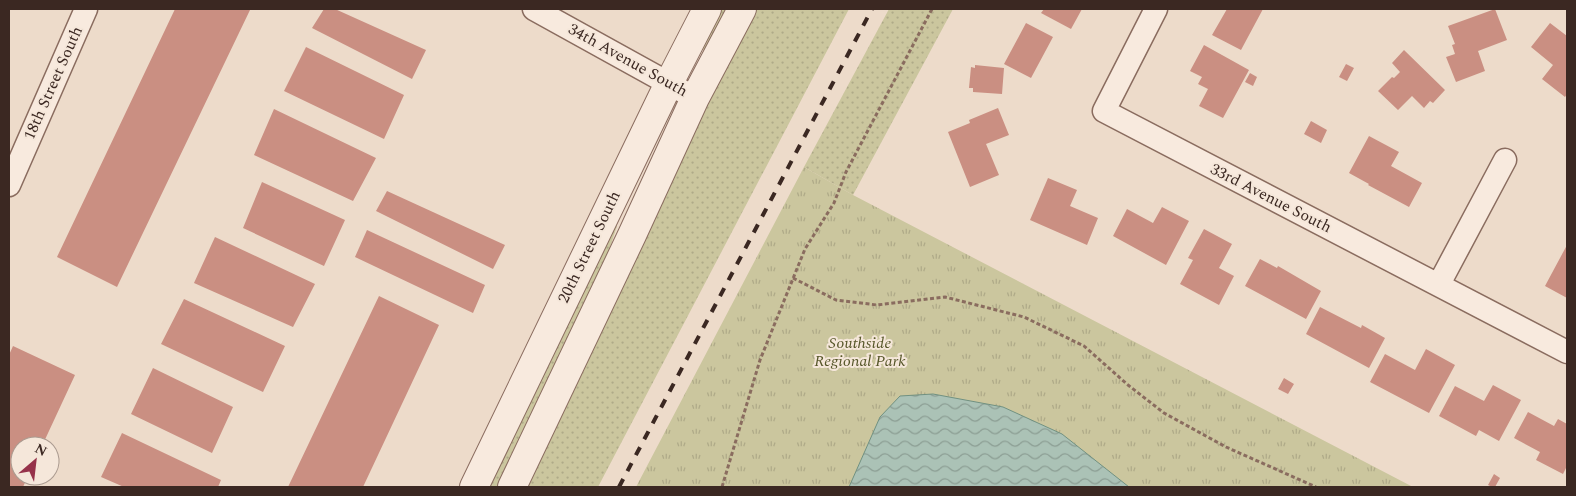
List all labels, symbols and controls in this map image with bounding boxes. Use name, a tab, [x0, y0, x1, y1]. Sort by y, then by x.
street label: 34th Avenue South	[564, 17, 692, 103]
street label: 18th Street South	[17, 22, 89, 144]
street label: 33rd Avenue South	[1206, 157, 1336, 239]
street label: 20th Street South	[551, 187, 627, 307]
park label: Southside Regional Park	[814, 331, 906, 373]
north arrow	[10, 436, 60, 486]
text: N	[31, 438, 51, 462]

